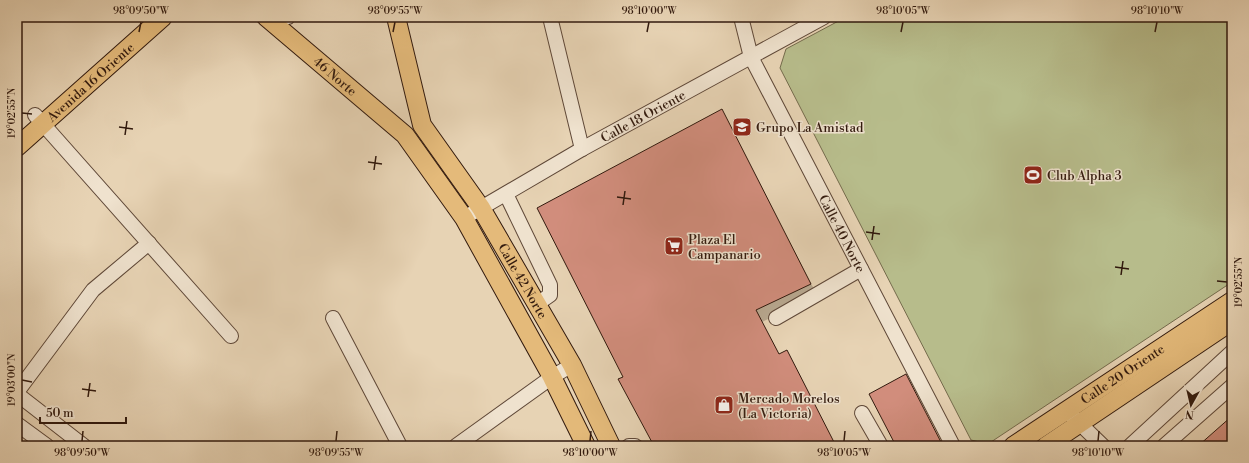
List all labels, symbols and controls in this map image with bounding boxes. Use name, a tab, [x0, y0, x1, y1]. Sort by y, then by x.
text: 98°09'50"W	[113, 5, 170, 17]
text: 98°09'55"W	[368, 5, 423, 17]
text: 98°10'00"W	[622, 5, 677, 17]
text: 98°10'05"W	[876, 5, 931, 17]
text: 98°10'10"W	[1131, 5, 1184, 17]
street label: Avenida 16 Oriente	[43, 39, 138, 126]
street label: 46 Norte	[310, 54, 360, 100]
text: 19°02'55"N	[6, 87, 18, 138]
street label: Calle 18 Oriente	[598, 87, 689, 146]
school or university icon: Grupo La Amistad	[731, 116, 753, 138]
place label: Grupo La Amistad	[756, 120, 864, 136]
sports icon: Club Alpha 3	[1022, 164, 1044, 186]
place label: Club Alpha 3	[1047, 168, 1122, 184]
street label: Calle 40 Norte	[815, 192, 869, 276]
place label: Plaza El Campanario	[688, 232, 761, 263]
supermarket icon: Plaza El Campanario	[663, 235, 685, 257]
street label: Calle 42 Norte	[494, 241, 551, 322]
text: 19°02'55"N	[1233, 256, 1245, 307]
street label: Calle 20 Oriente	[1078, 341, 1168, 408]
text: 19°03'00"N	[6, 353, 18, 406]
north arrow	[1171, 385, 1211, 425]
place label: Mercado Morelos (La Victoria)	[738, 391, 840, 422]
shop icon: Mercado Morelos (La Victoria)	[713, 394, 735, 416]
scale bar	[40, 399, 126, 425]
text: 50 m	[46, 406, 74, 421]
text: N	[1184, 406, 1195, 421]
text: 98°09'50"W	[54, 447, 111, 459]
text: 98°09'55"W	[309, 447, 364, 459]
text: 98°10'00"W	[563, 447, 618, 459]
text: 98°10'05"W	[817, 447, 872, 459]
text: 98°10'10"W	[1072, 447, 1125, 459]

